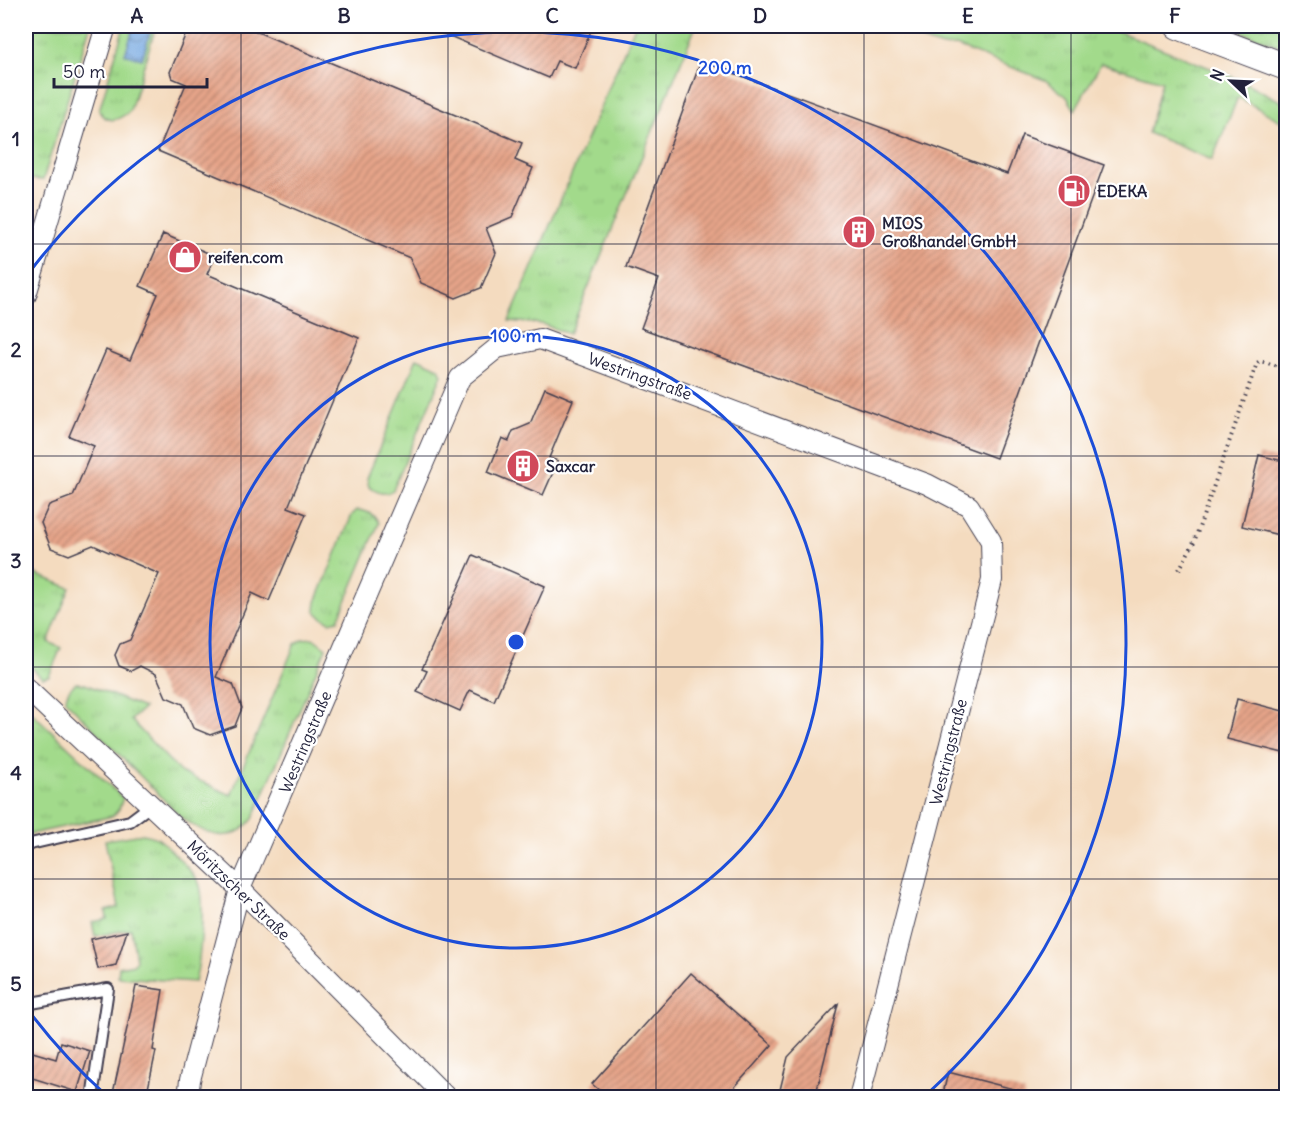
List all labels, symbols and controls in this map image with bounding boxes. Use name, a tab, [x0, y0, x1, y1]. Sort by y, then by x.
text: A	[131, 3, 144, 28]
text: B	[337, 3, 351, 28]
text: C	[545, 3, 559, 28]
text: D	[753, 3, 767, 28]
text: E	[962, 3, 974, 28]
text: F	[1169, 3, 1181, 28]
scale bar	[54, 51, 207, 89]
north arrow	[1201, 51, 1261, 111]
text: 200 m	[698, 56, 752, 79]
text: 50 m	[63, 60, 105, 83]
text: N	[1206, 66, 1229, 84]
text: 1	[12, 126, 20, 151]
fuel station icon: EDEKA	[1056, 173, 1092, 209]
place label: EDEKA	[1097, 181, 1147, 201]
place label: MIOS Großhandel GmbH	[882, 213, 1017, 251]
building icon: MIOS Großhandel GmbH	[841, 214, 877, 250]
shop icon: reifen.com	[167, 239, 203, 275]
place label: reifen.com	[208, 247, 283, 267]
text: 100 m	[491, 324, 542, 347]
text: 2	[11, 337, 22, 362]
street label: Westringstraße	[585, 348, 695, 404]
building icon: Saxcar	[505, 448, 541, 484]
place label: Saxcar	[546, 456, 596, 476]
text: 3	[10, 548, 22, 573]
centre of rings	[506, 632, 526, 652]
street label: Westringstraße	[274, 688, 336, 796]
street label: Westringstraße	[925, 697, 971, 807]
text: 4	[10, 760, 22, 785]
street label: Möritzscher Straße	[183, 836, 295, 944]
text: 5	[10, 971, 22, 996]

